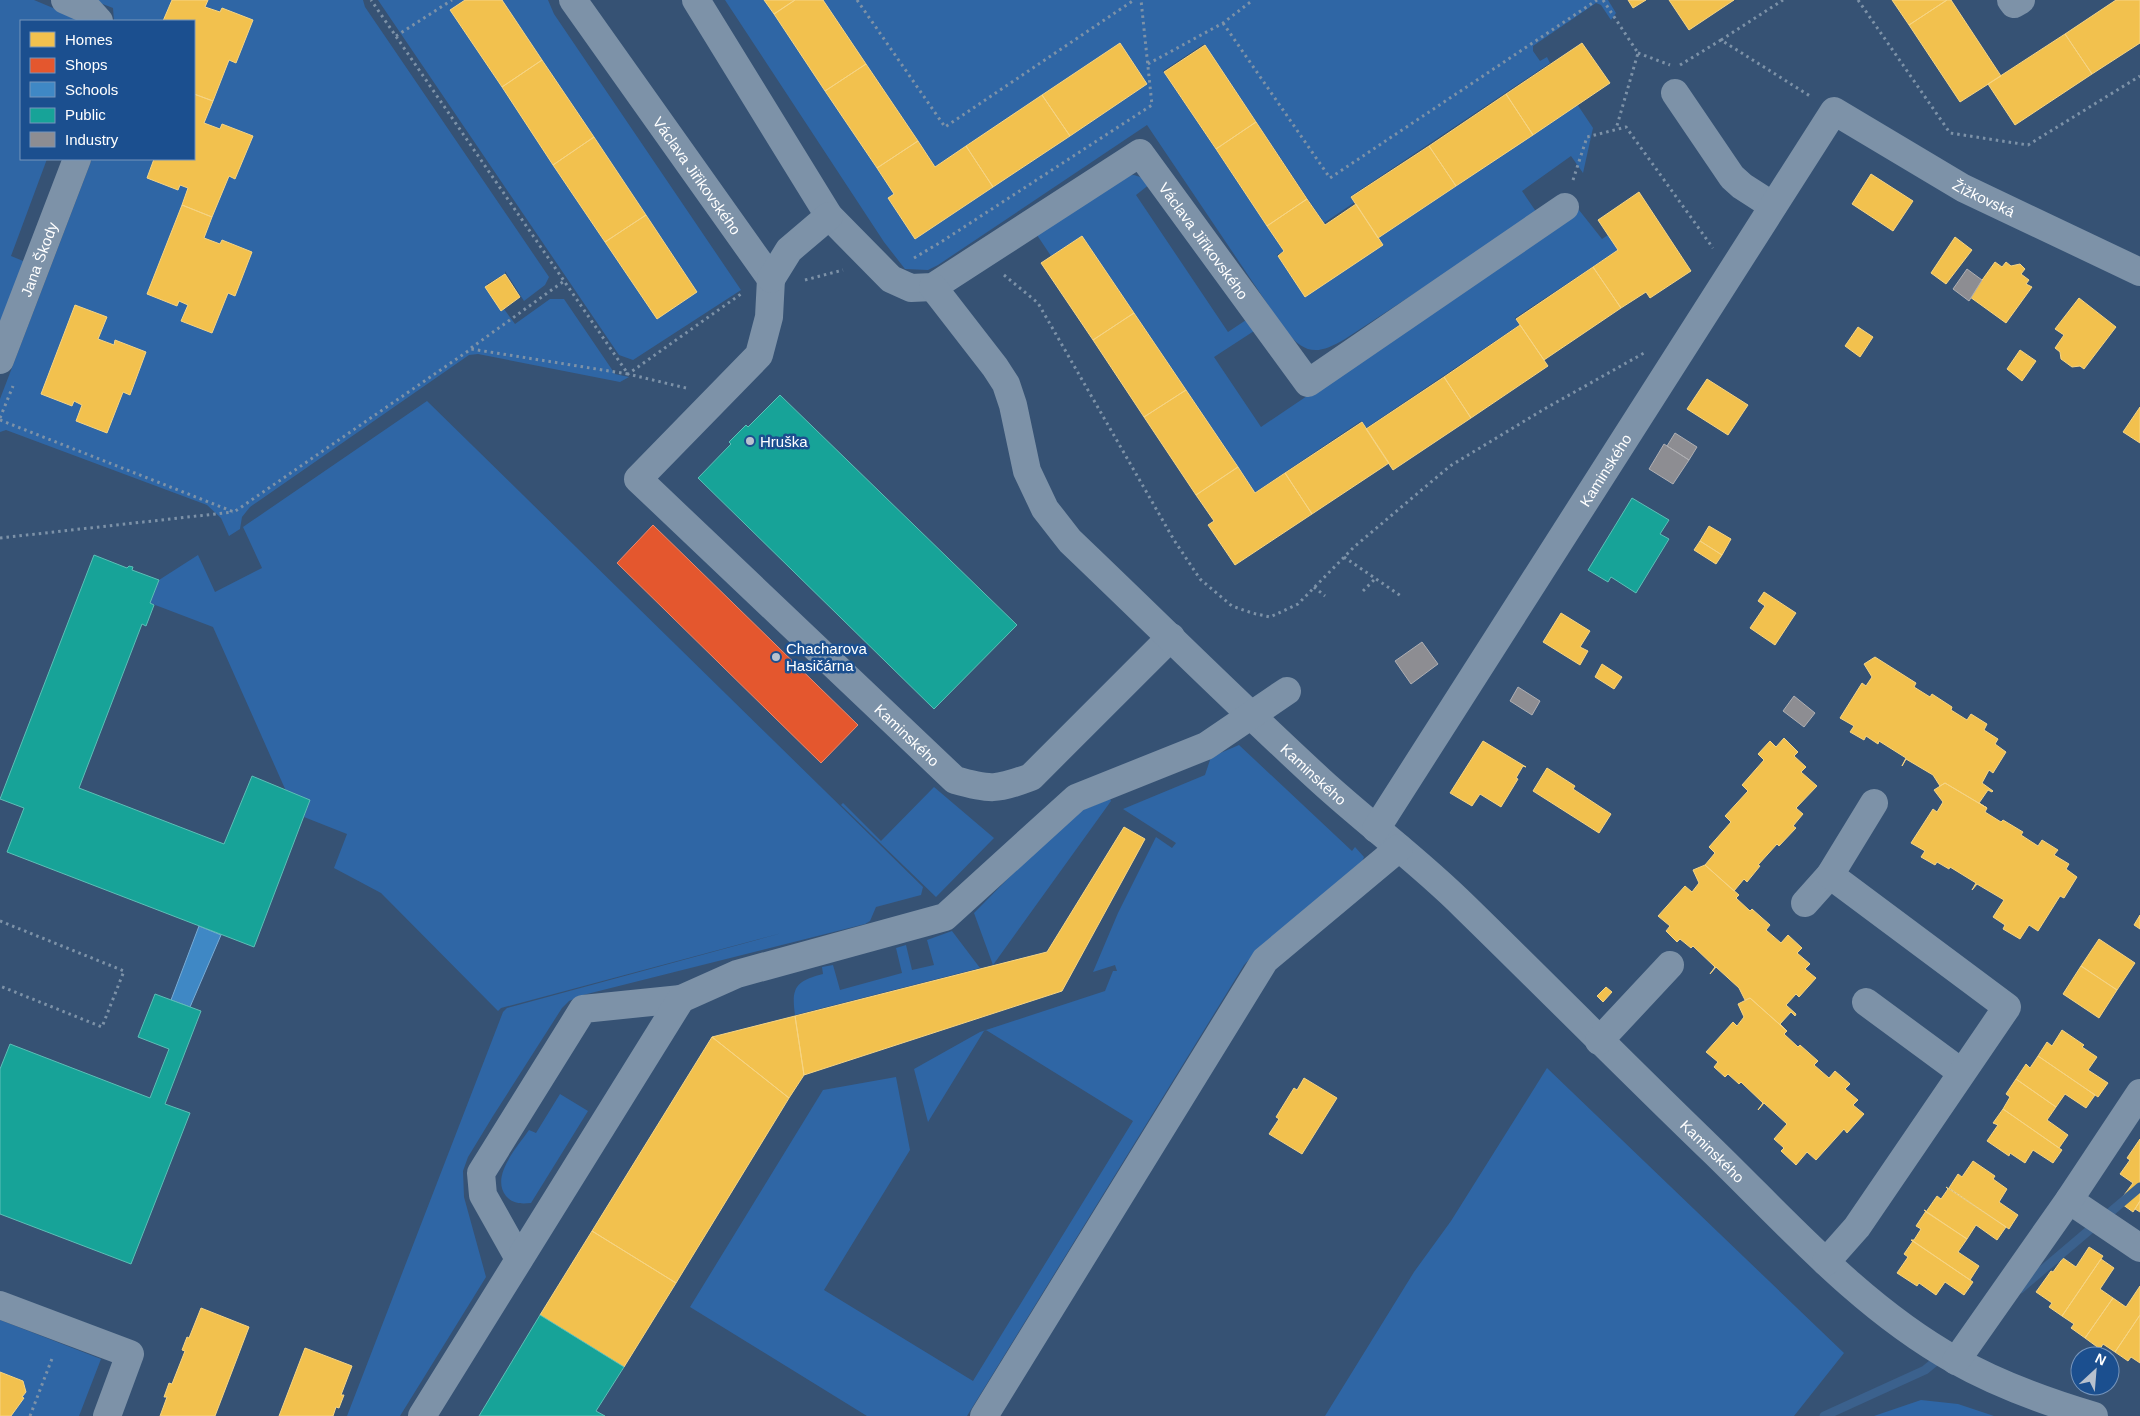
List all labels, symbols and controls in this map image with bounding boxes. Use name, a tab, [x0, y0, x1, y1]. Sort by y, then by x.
legend	[20, 20, 195, 160]
text: Homes	[65, 31, 113, 48]
text: Shops	[65, 56, 108, 73]
text: Schools	[65, 81, 118, 98]
text: Public	[65, 106, 106, 123]
street label: Václava Jiřikovského	[650, 113, 745, 237]
text: Industry	[65, 131, 119, 148]
street label: Žižkovská	[1950, 175, 2018, 220]
street label: Václava Jiřikovského	[1156, 179, 1252, 302]
street label: Jana Škody	[17, 219, 61, 299]
street label: Kaminského	[1576, 430, 1634, 509]
place label: Hruška	[760, 433, 808, 450]
marker: Hruška	[744, 435, 756, 447]
place label: Chacharova Hasičárna	[786, 640, 868, 674]
marker: Chacharova Hasičárna	[770, 651, 782, 663]
street label: Kaminského	[872, 700, 943, 769]
street label: Kaminského	[1278, 740, 1350, 808]
street label: Kaminského	[1677, 1116, 1748, 1186]
north arrow	[2070, 1346, 2120, 1396]
text: N	[2093, 1350, 2109, 1369]

